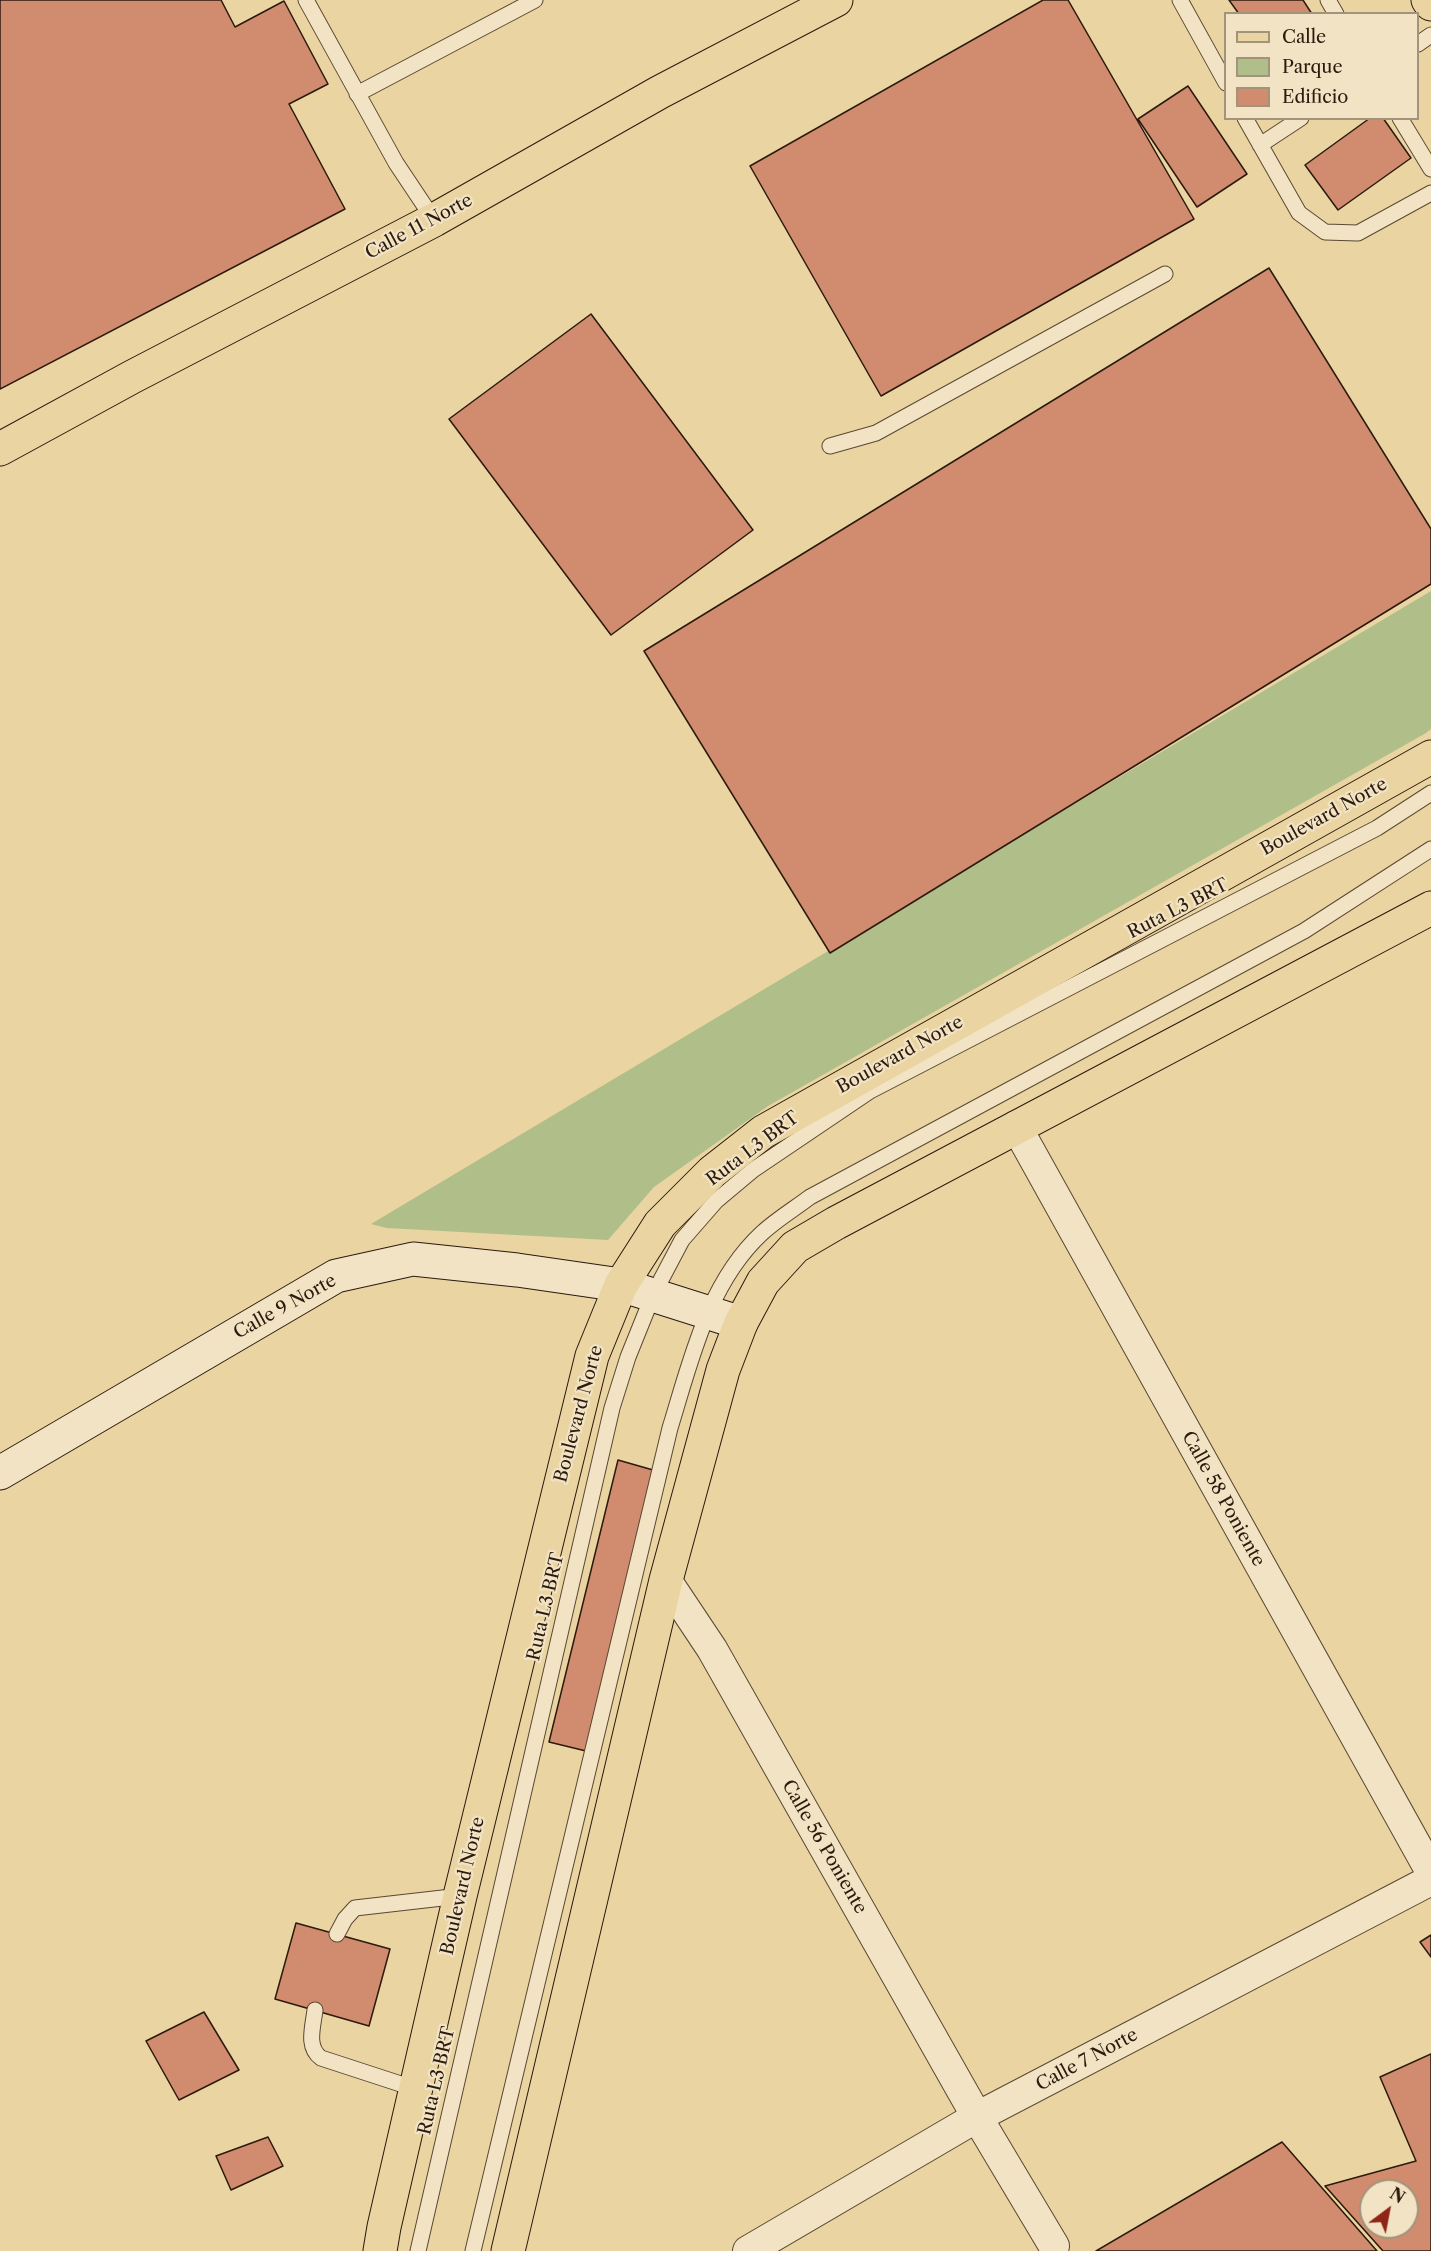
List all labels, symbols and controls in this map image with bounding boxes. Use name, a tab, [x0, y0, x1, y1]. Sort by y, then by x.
legend	[1224, 12, 1419, 120]
text: Calle	[1282, 26, 1326, 48]
text: Parque	[1282, 56, 1343, 78]
text: Edificio	[1282, 86, 1348, 108]
street label: Calle 11 Norte	[362, 190, 476, 264]
street label: Boulevard Norte	[1257, 773, 1391, 861]
street label: Ruta L3 BRT	[1124, 874, 1232, 944]
street label: Boulevard Norte	[833, 1011, 967, 1099]
street label: Ruta L3 BRT	[702, 1107, 804, 1191]
street label: Calle 9 Norte	[230, 1270, 340, 1344]
street label: Boulevard Norte	[550, 1343, 608, 1485]
street label: Calle 58 Poniente	[1177, 1428, 1269, 1570]
street label: Ruta L3 BRT	[523, 1551, 569, 1663]
street label: Calle 56 Poniente	[777, 1776, 871, 1918]
street label: Boulevard Norte	[437, 1815, 489, 1957]
street label: Calle 7 Norte	[1032, 2024, 1142, 2096]
street label: Ruta L3 BRT	[414, 2025, 460, 2137]
north arrow	[1359, 2179, 1419, 2239]
text: N	[1386, 2183, 1409, 2208]

